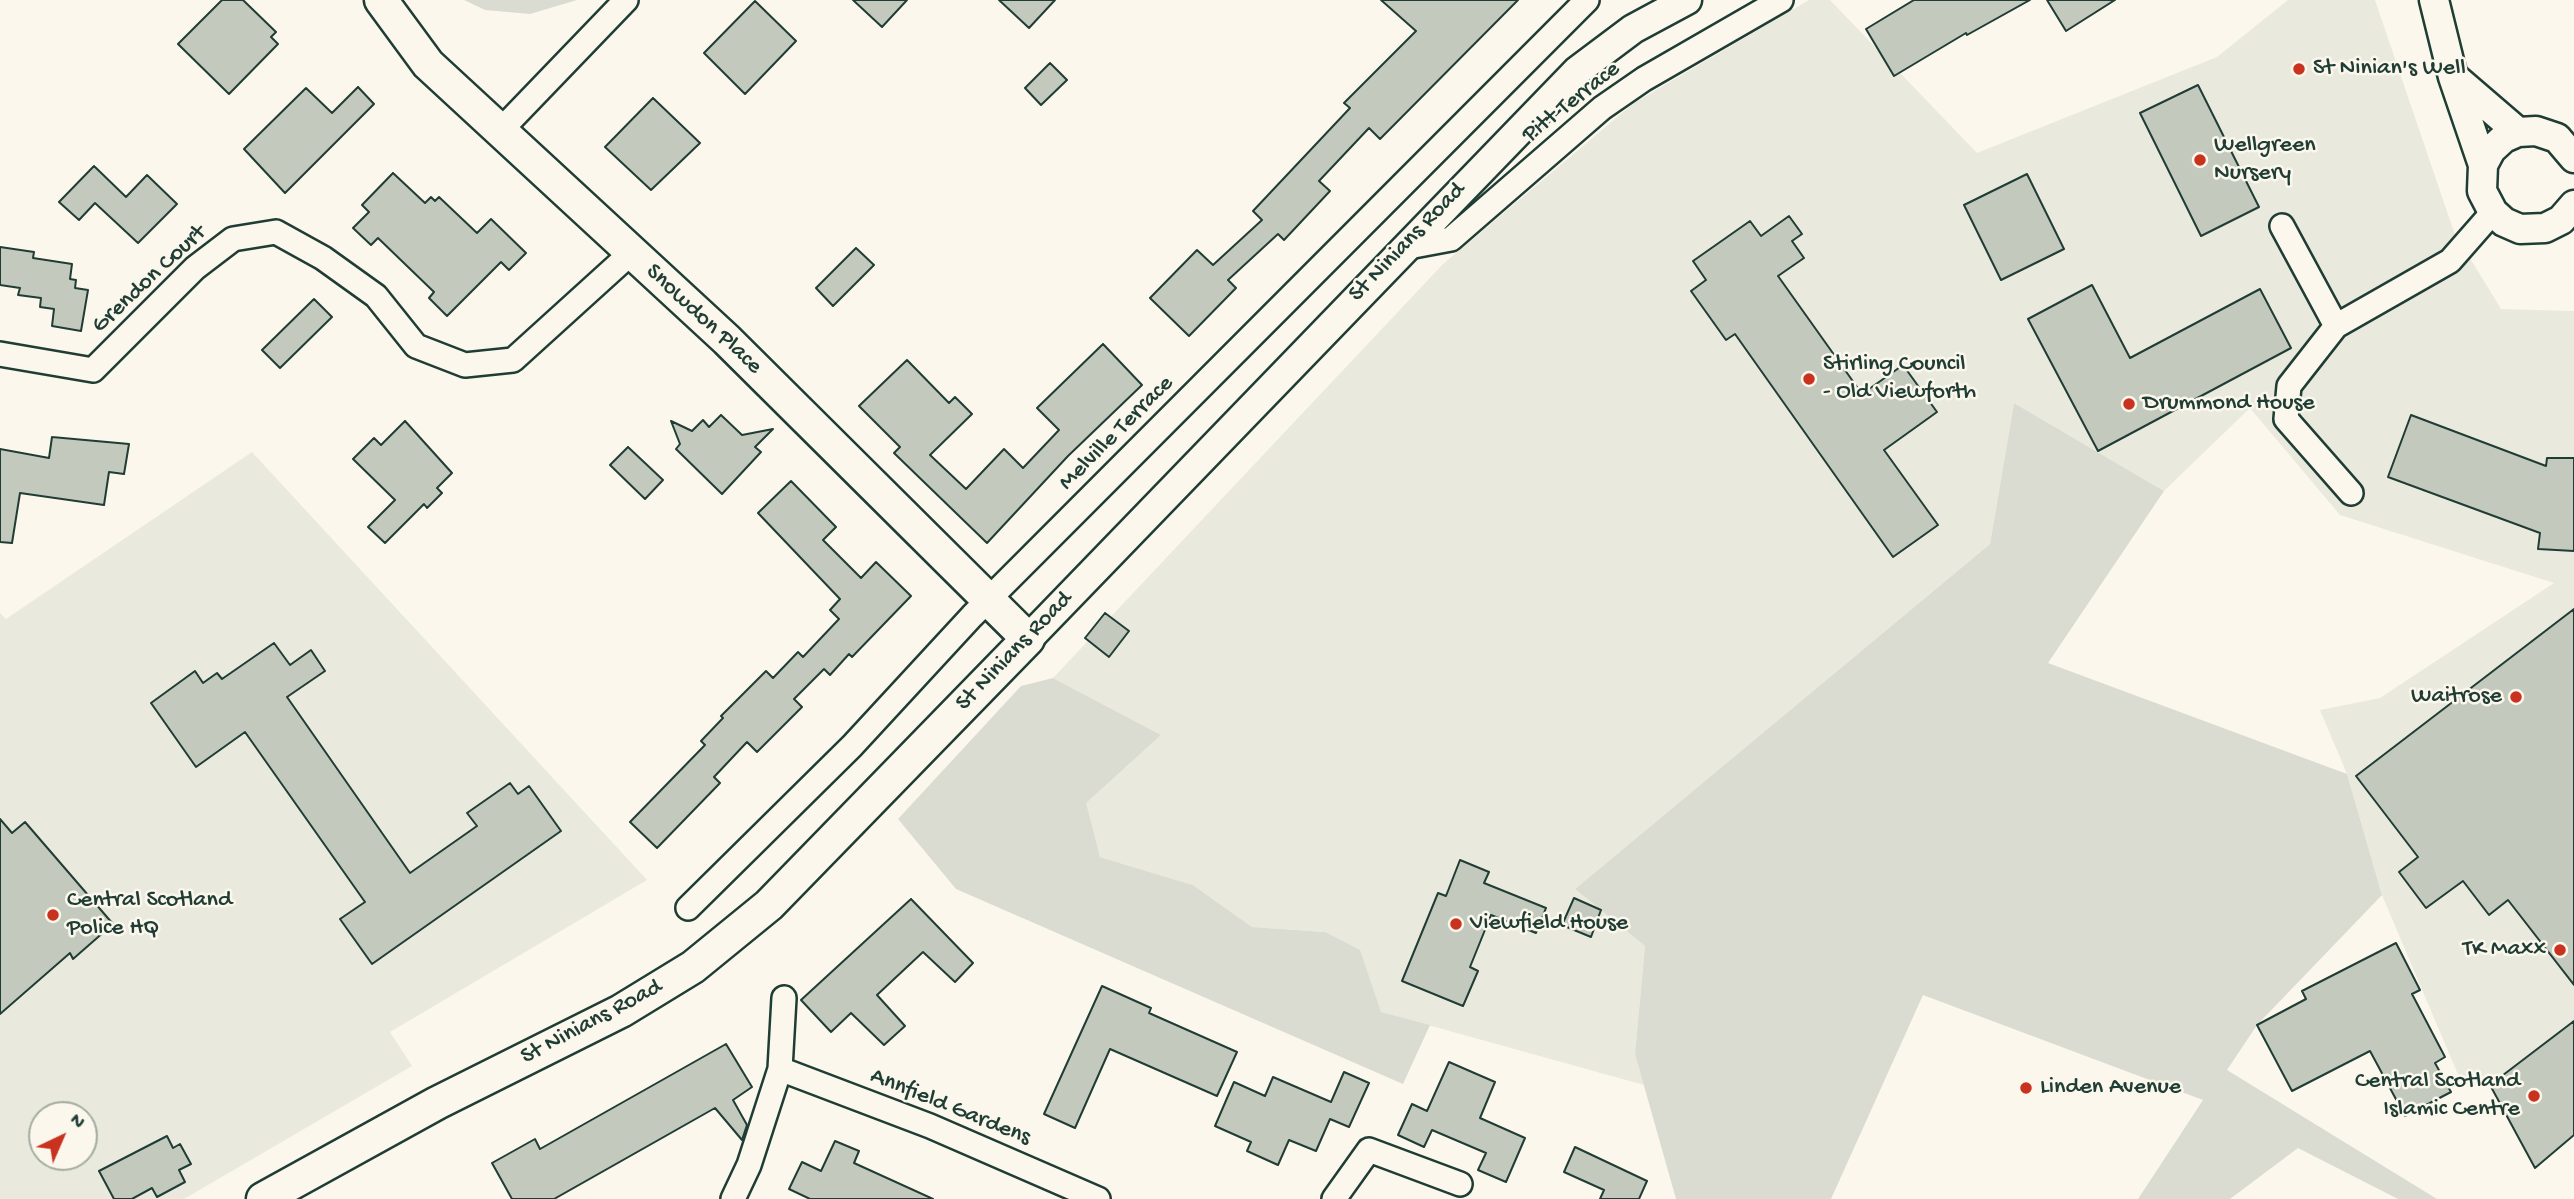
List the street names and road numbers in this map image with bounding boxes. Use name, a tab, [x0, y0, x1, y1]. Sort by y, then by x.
street label: Pitt Terrace	[1517, 56, 1627, 150]
street label: St Ninians Road	[1344, 177, 1472, 309]
street label: Grendon Court	[87, 220, 213, 340]
street label: Snowdon Place	[638, 258, 768, 382]
street label: Melville Terrace	[1053, 370, 1181, 498]
street label: St Ninians Road	[951, 586, 1079, 718]
street label: St Ninians Road	[516, 974, 668, 1072]
street label: Annfield Gardens	[866, 1063, 1034, 1153]

